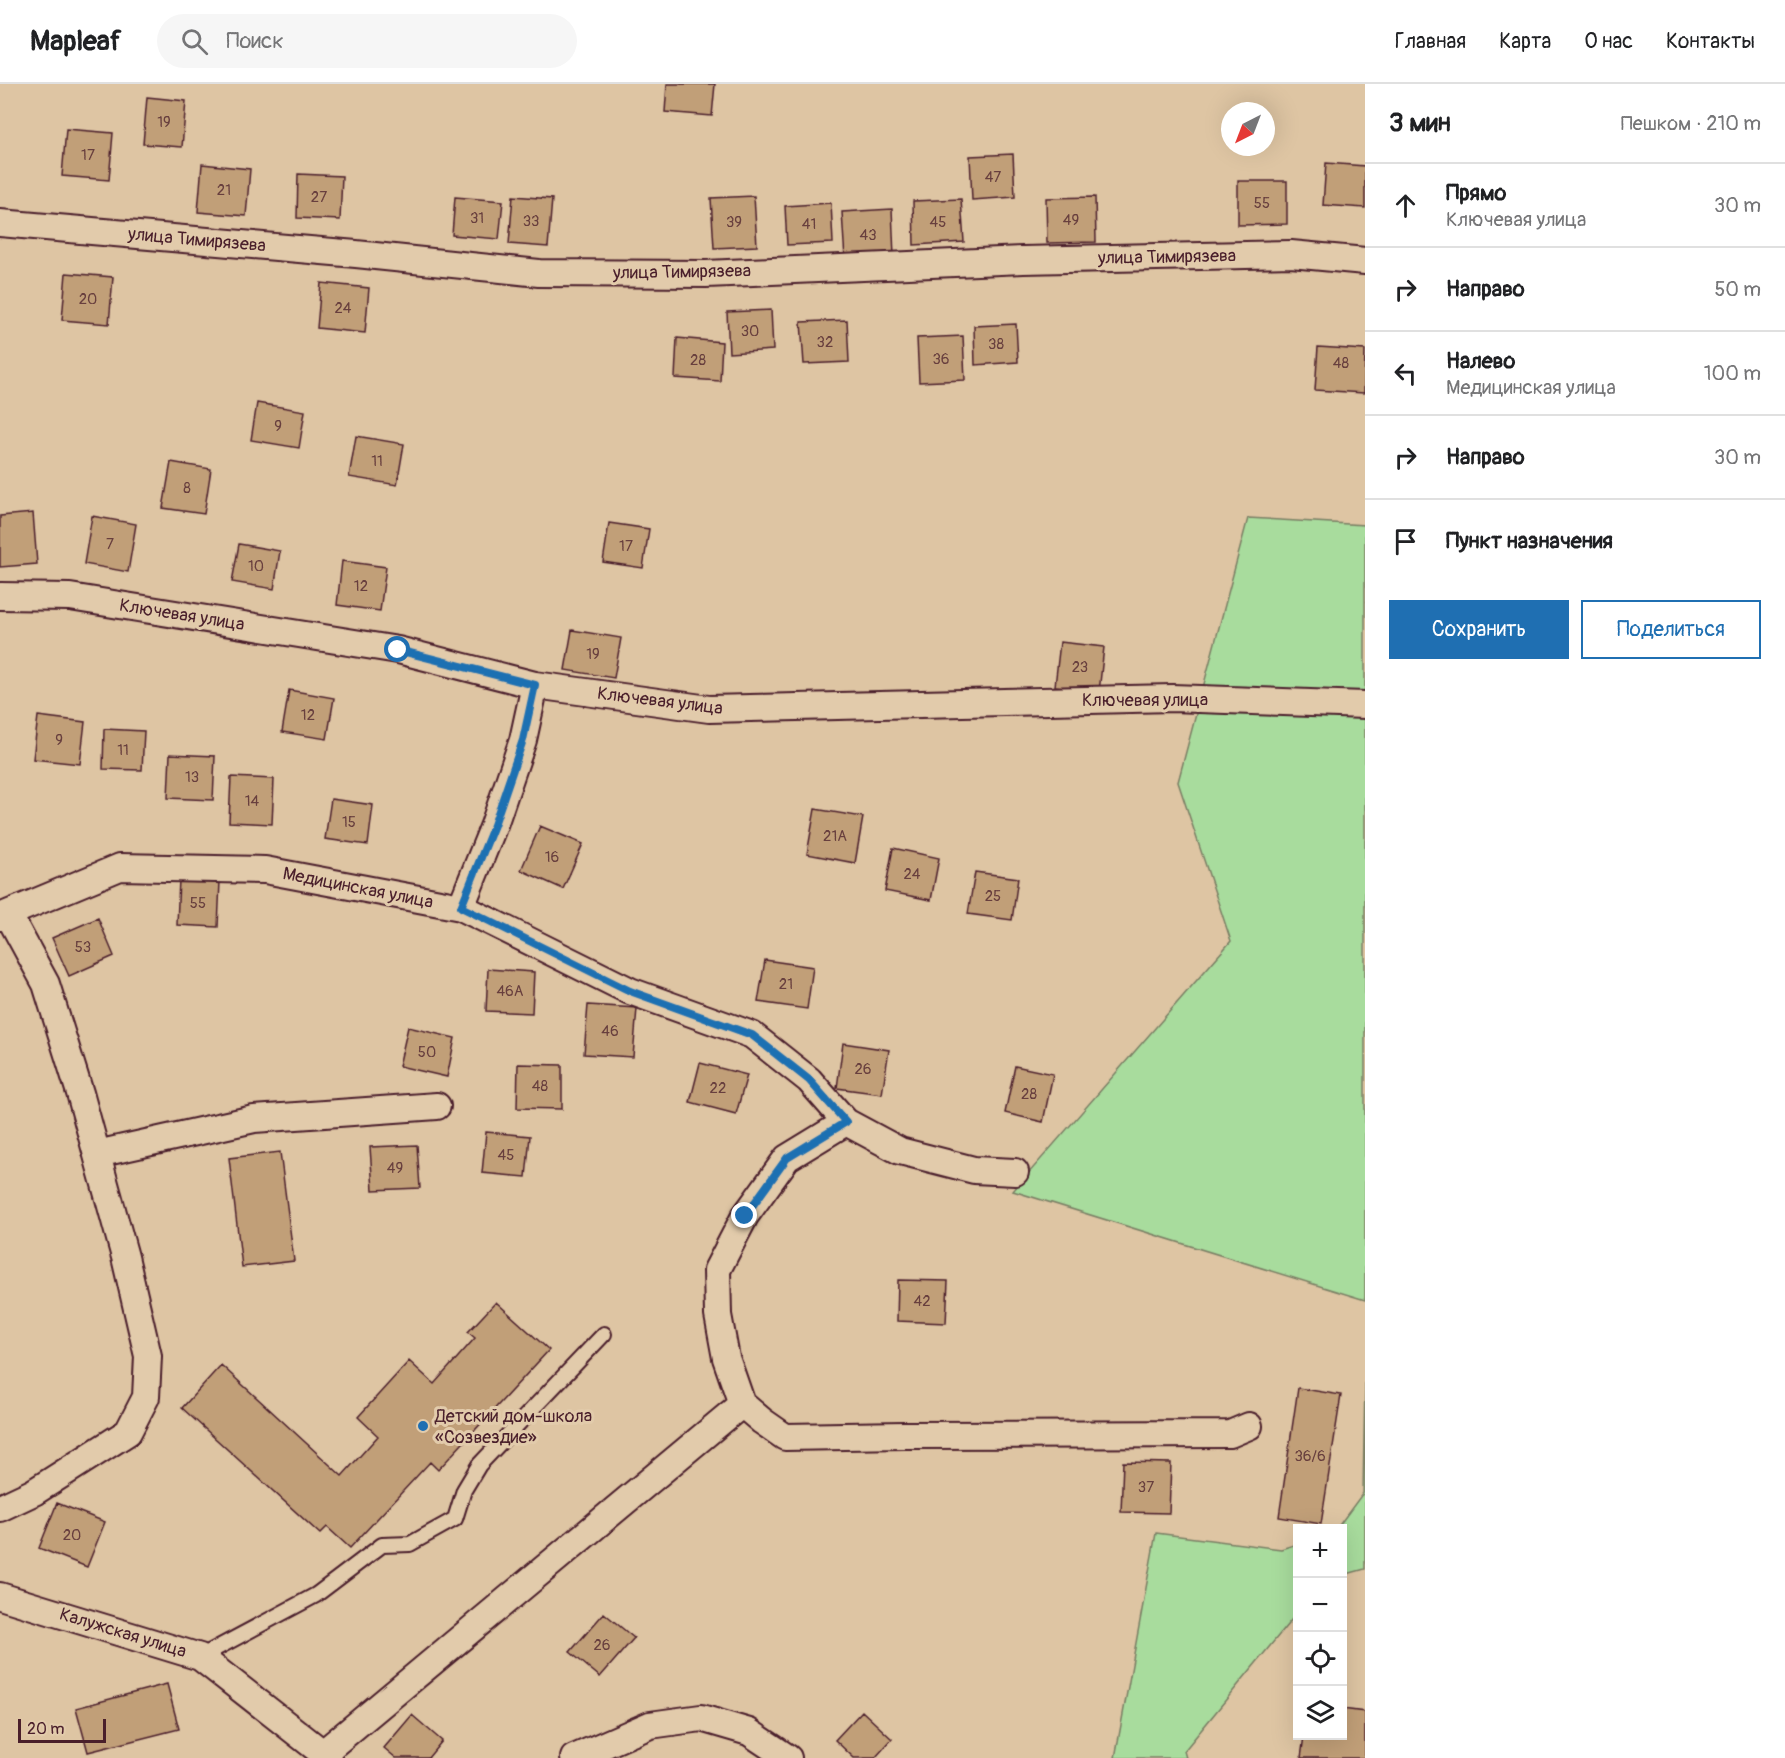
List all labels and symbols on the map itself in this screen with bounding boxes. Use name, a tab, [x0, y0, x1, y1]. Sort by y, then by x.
north arrow	[1221, 102, 1275, 156]
house number: 19	[157, 113, 171, 132]
house number: 17	[81, 146, 95, 165]
house number: 47	[985, 168, 1001, 187]
house number: 21	[217, 181, 231, 200]
house number: 27	[311, 188, 327, 207]
house number: 55	[1254, 194, 1270, 213]
house number: 31	[470, 209, 484, 228]
house number: 49	[1063, 211, 1079, 230]
house number: 33	[523, 212, 539, 231]
house number: 39	[726, 213, 742, 232]
house number: 45	[930, 213, 946, 232]
house number: 41	[802, 215, 816, 234]
street label: улица Тимирязева	[126, 222, 267, 257]
house number: 43	[859, 226, 877, 245]
street label: улица Тимирязева	[1097, 244, 1236, 270]
street label: улица Тимирязева	[612, 259, 751, 285]
house number: 20	[79, 290, 97, 309]
house number: 24	[334, 299, 352, 318]
house number: 30	[741, 322, 759, 341]
house number: 32	[817, 333, 833, 352]
house number: 38	[988, 335, 1004, 354]
house number: 36	[932, 350, 950, 369]
house number: 28	[690, 351, 706, 370]
house number: 48	[1333, 354, 1350, 373]
house number: 9	[274, 417, 282, 436]
house number: 11	[371, 452, 383, 471]
house number: 8	[183, 479, 191, 498]
house number: 7	[106, 535, 114, 554]
house number: 17	[619, 537, 633, 556]
house number: 10	[248, 557, 264, 576]
house number: 12	[354, 577, 368, 596]
street label: Ключевая улица	[118, 594, 246, 636]
route start	[384, 636, 410, 662]
house number: 19	[586, 645, 600, 664]
house number: 23	[1072, 658, 1088, 677]
street label: Ключевая улица	[596, 682, 724, 720]
street label: Ключевая улица	[1082, 689, 1208, 712]
house number: 12	[301, 706, 315, 725]
house number: 9	[55, 731, 63, 750]
house number: 11	[117, 741, 129, 760]
house number: 13	[185, 768, 199, 787]
house number: 14	[245, 792, 260, 811]
house number: 15	[342, 813, 356, 832]
house number: 21А	[823, 827, 847, 846]
house number: 16	[545, 848, 559, 867]
street label: Медицинская улица	[281, 862, 435, 914]
house number: 24	[903, 865, 921, 884]
house number: 25	[985, 887, 1001, 906]
house number: 55	[190, 894, 206, 913]
house number: 53	[75, 938, 91, 957]
house number: 21	[779, 975, 793, 994]
house number: 46А	[496, 982, 524, 1001]
house number: 46	[601, 1022, 619, 1041]
house number: 50	[418, 1043, 436, 1062]
house number: 26	[854, 1060, 872, 1079]
house number: 48	[532, 1077, 549, 1096]
house number: 22	[710, 1079, 726, 1098]
house number: 28	[1021, 1085, 1037, 1104]
house number: 45	[498, 1146, 514, 1165]
house number: 49	[387, 1159, 403, 1178]
route end	[731, 1202, 757, 1228]
house number: 42	[913, 1292, 931, 1311]
place label: Детский дом-школа «Созвездие»	[434, 1405, 592, 1449]
marker: Детский дом-школа «Созвездие»	[416, 1419, 430, 1433]
house number: 36/6	[1294, 1447, 1326, 1466]
house number: 37	[1138, 1478, 1154, 1497]
house number: 20	[63, 1526, 81, 1545]
street label: Калужская улица	[57, 1603, 189, 1663]
house number: 26	[593, 1636, 611, 1655]
scale bar	[18, 1716, 106, 1744]

